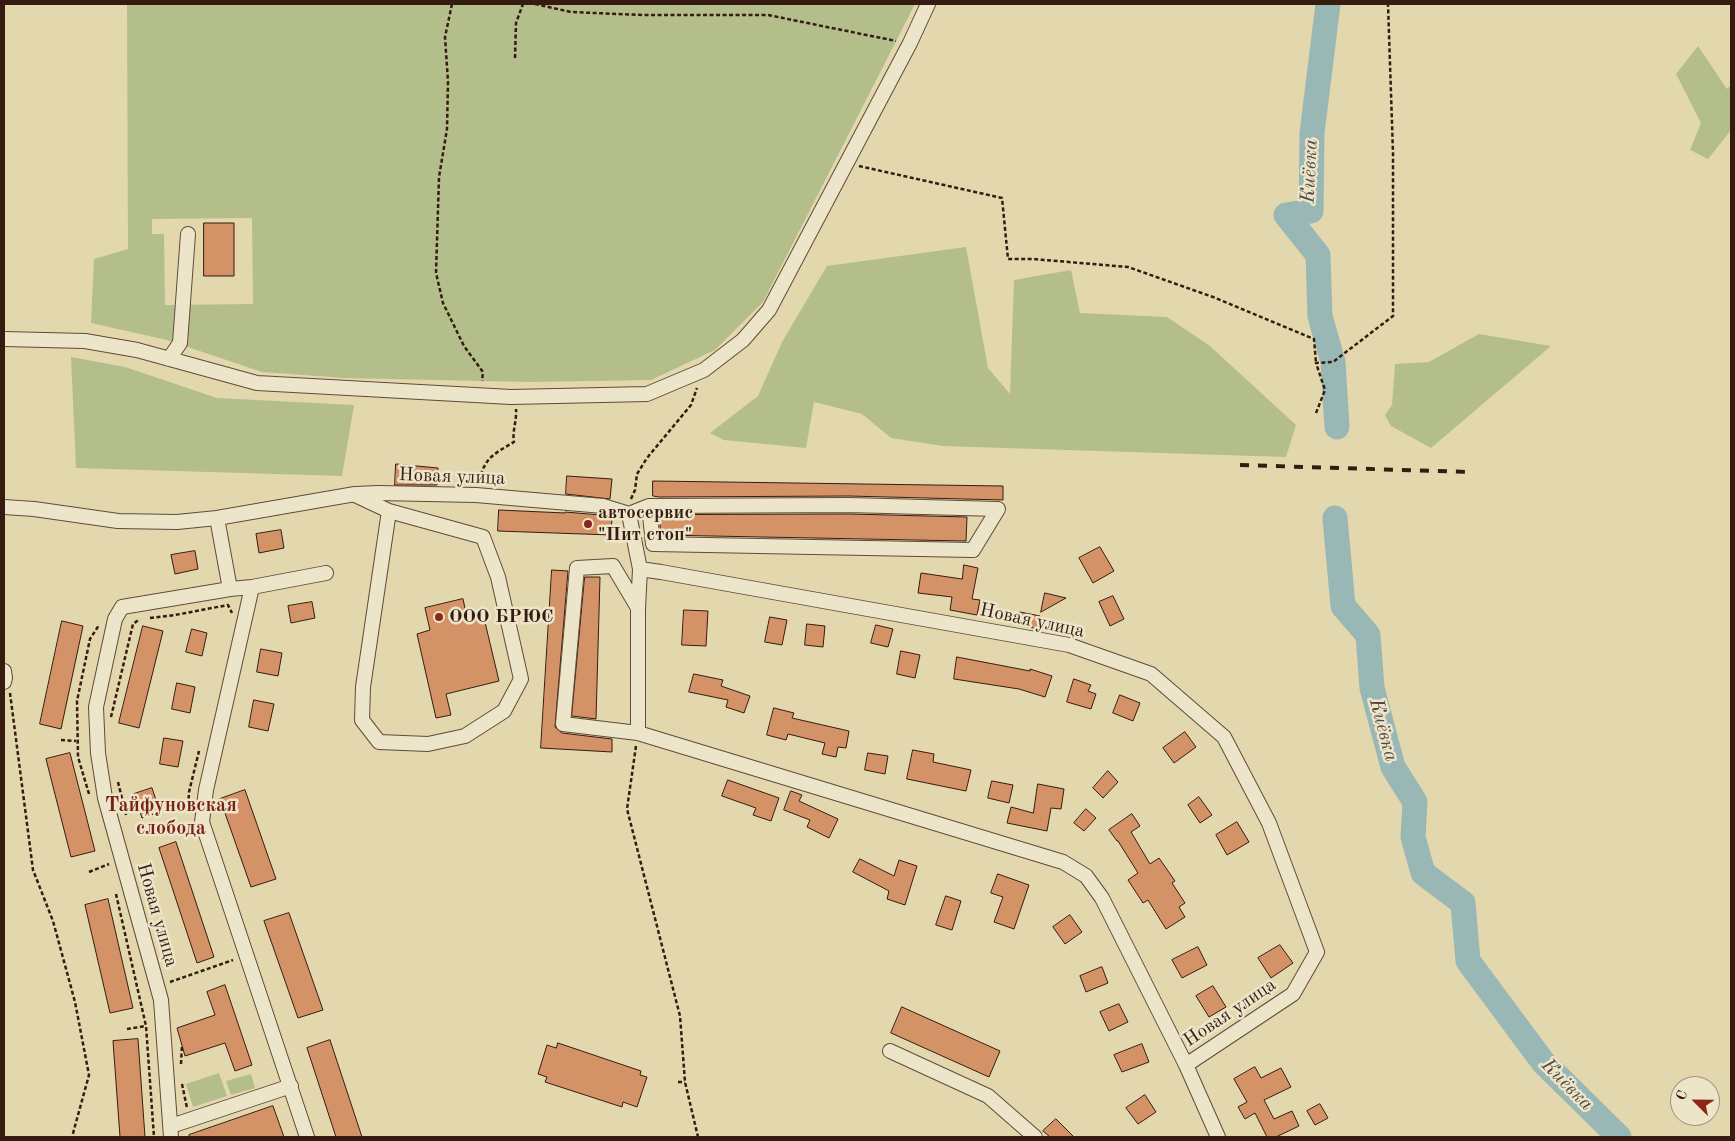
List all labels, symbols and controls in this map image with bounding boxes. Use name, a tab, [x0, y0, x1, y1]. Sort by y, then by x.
water label: Киёвка	[1296, 138, 1324, 204]
street label: Новая улица	[398, 464, 506, 490]
place label: автосервис "Пит стоп"	[598, 502, 693, 546]
marker: автосервис "Пит стоп"	[582, 518, 594, 530]
street label: Новая улица	[977, 599, 1087, 643]
place label: ООО БРЮС	[449, 606, 554, 628]
marker: ООО БРЮС	[433, 611, 445, 623]
water label: Киёвка	[1363, 696, 1403, 764]
district label: Тайфуновская слобода	[105, 794, 237, 841]
street label: Новая улица	[131, 861, 183, 969]
street label: Новая улица	[1179, 974, 1281, 1052]
water label: Киёвка	[1536, 1054, 1598, 1116]
north arrow	[1670, 1076, 1720, 1126]
text: С	[1674, 1089, 1690, 1103]

